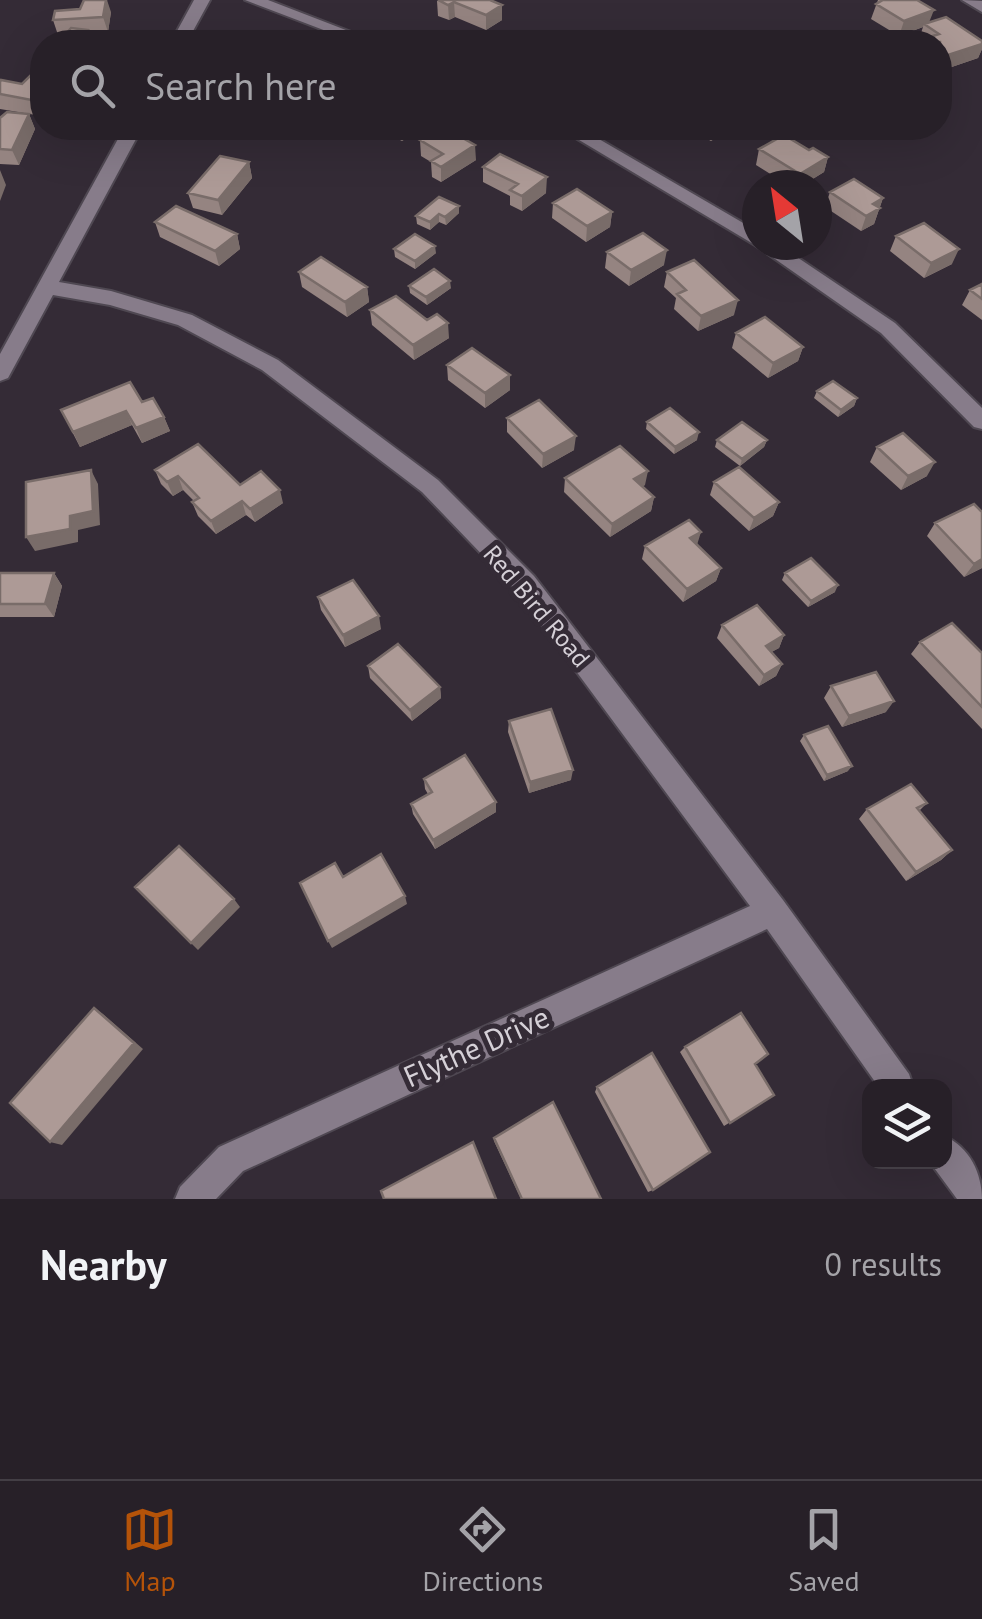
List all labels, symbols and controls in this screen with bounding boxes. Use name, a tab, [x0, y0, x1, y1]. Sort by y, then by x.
search box	[30, 30, 952, 140]
icon: search	[65, 58, 120, 113]
text: Search here	[145, 61, 337, 110]
north arrow	[742, 170, 832, 260]
street label: Red Bird Road	[477, 539, 597, 673]
street label: Flythe Drive	[397, 997, 555, 1095]
map controls	[862, 1079, 952, 1169]
button: layers	[862, 1079, 952, 1169]
text: Nearby	[40, 1237, 167, 1292]
text: 0 results	[824, 1243, 942, 1285]
tab: Map	[122, 1502, 177, 1599]
tab: Directions	[422, 1502, 543, 1599]
tab: Saved	[788, 1502, 860, 1599]

